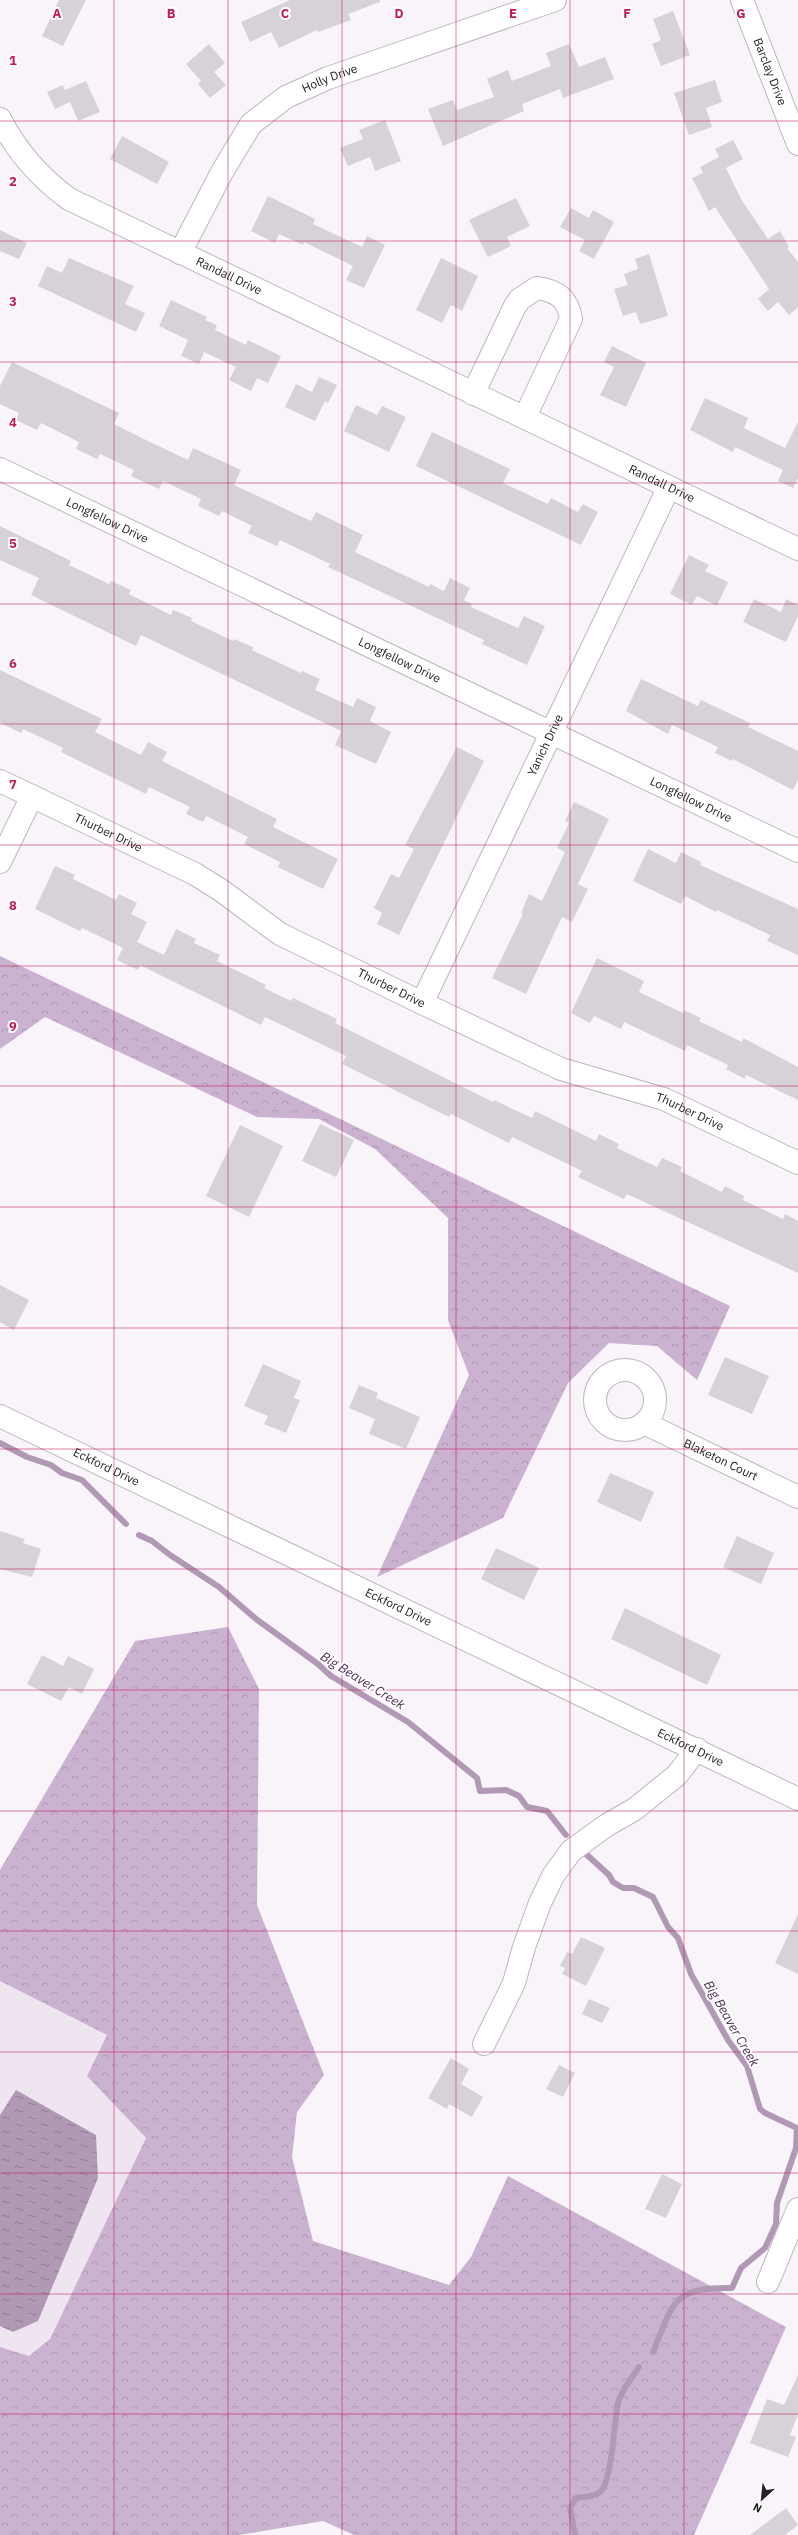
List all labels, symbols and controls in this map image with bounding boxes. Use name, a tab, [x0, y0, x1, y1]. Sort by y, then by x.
text: A	[53, 5, 62, 22]
text: B	[167, 5, 176, 22]
text: C	[281, 5, 290, 22]
text: D	[394, 5, 404, 22]
text: E	[509, 5, 517, 22]
text: F	[623, 5, 631, 22]
text: G	[736, 5, 746, 22]
street label: Barclay Drive	[751, 36, 790, 108]
text: 1	[9, 52, 17, 69]
street label: Holly Drive	[299, 60, 360, 96]
text: 2	[9, 173, 17, 190]
street label: Randall Drive	[194, 253, 265, 298]
text: 3	[9, 293, 17, 310]
text: 4	[9, 414, 17, 431]
street label: Randall Drive	[626, 461, 698, 505]
street label: Longfellow Drive	[64, 494, 151, 546]
text: 5	[9, 535, 17, 552]
street label: Longfellow Drive	[356, 634, 444, 686]
text: 6	[9, 655, 17, 672]
street label: Yanich Drive	[524, 711, 566, 778]
street label: Longfellow Drive	[648, 773, 735, 826]
text: 7	[9, 776, 17, 793]
street label: Thurber Drive	[72, 810, 145, 855]
text: 8	[9, 897, 17, 914]
street label: Thurber Drive	[355, 965, 428, 1011]
text: 9	[9, 1018, 17, 1035]
street label: Thurber Drive	[654, 1089, 727, 1134]
street label: Blaketon Court	[681, 1435, 760, 1484]
street label: Eckford Drive	[71, 1444, 143, 1489]
street label: Eckford Drive	[363, 1584, 435, 1629]
water label: Big Beaver Creek	[317, 1648, 408, 1713]
street label: Eckford Drive	[655, 1725, 727, 1769]
water label: Big Beaver Creek	[700, 1977, 763, 2070]
north arrow	[742, 2479, 782, 2519]
text: N	[751, 2500, 764, 2516]

